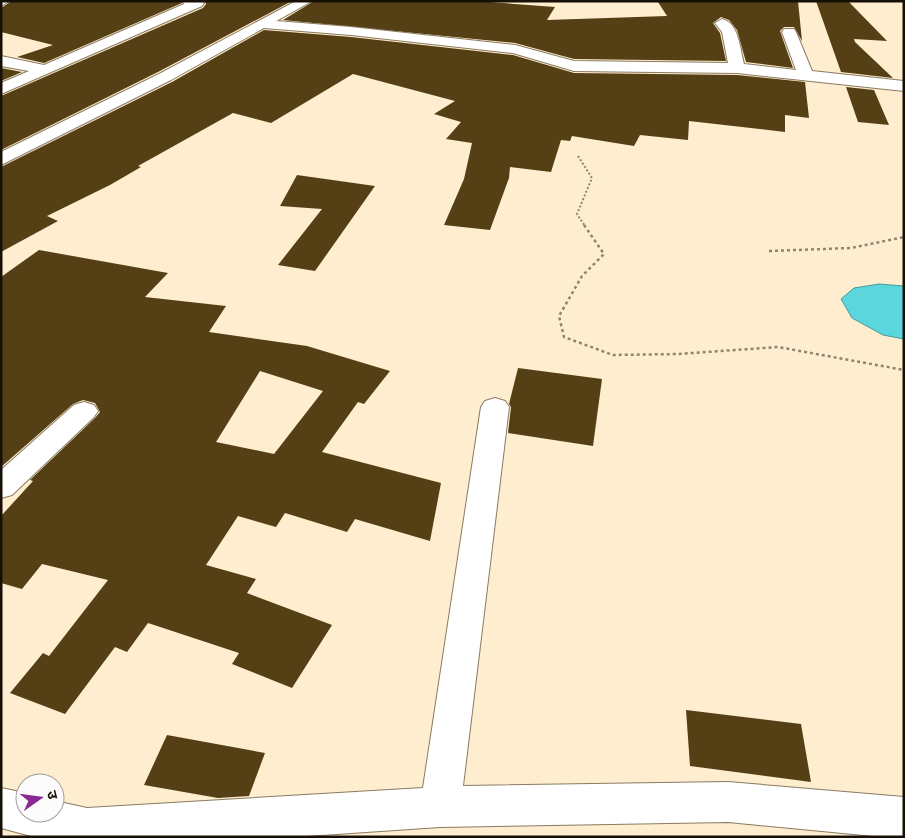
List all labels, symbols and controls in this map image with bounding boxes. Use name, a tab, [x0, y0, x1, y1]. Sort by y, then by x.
north arrow	[15, 773, 65, 823]
text: उ	[44, 789, 63, 802]

